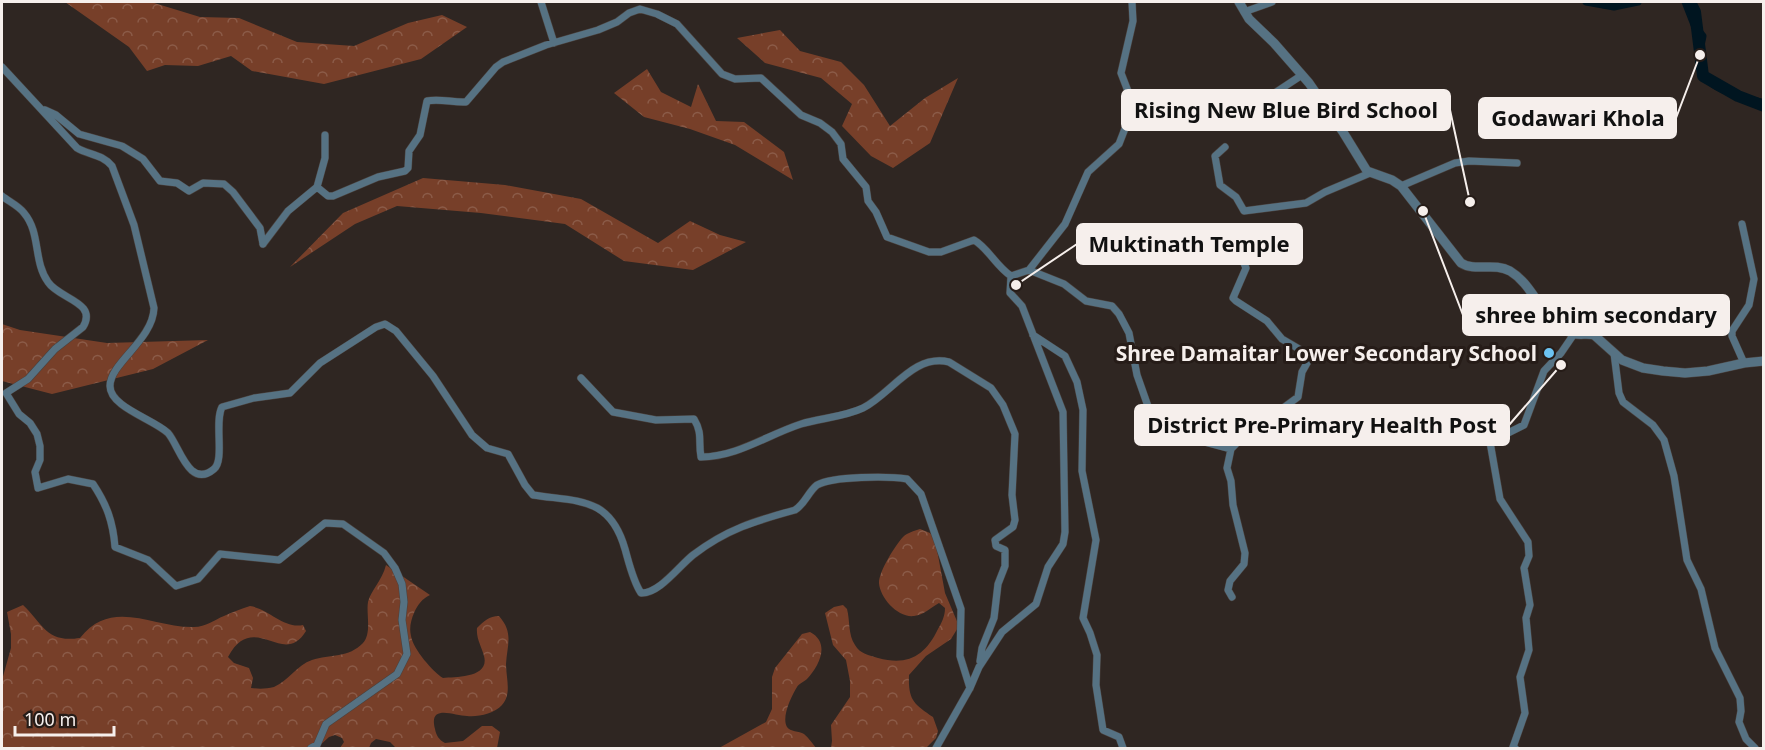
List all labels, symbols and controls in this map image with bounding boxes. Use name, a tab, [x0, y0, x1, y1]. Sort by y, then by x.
callout: Rising New Blue Bird School	[1122, 90, 1450, 130]
text: Rising New Blue Bird School	[1134, 94, 1438, 124]
callout: Godawari Khola	[1479, 98, 1676, 138]
text: Godawari Khola	[1491, 102, 1665, 132]
callout: Muktinath Temple	[1077, 224, 1302, 264]
text: Muktinath Temple	[1088, 228, 1290, 258]
callout: shree bhim secondary	[1463, 295, 1729, 335]
text: shree bhim secondary	[1475, 299, 1717, 329]
place label: Shree Damaitar Lower Secondary School	[1116, 339, 1537, 367]
marker: Shree Damaitar Lower Secondary School	[1542, 346, 1556, 360]
callout: District Pre-Primary Health Post	[1135, 405, 1509, 445]
text: District Pre-Primary Health Post	[1147, 409, 1497, 439]
scale bar	[15, 699, 114, 737]
text: 100 m	[24, 707, 76, 731]

